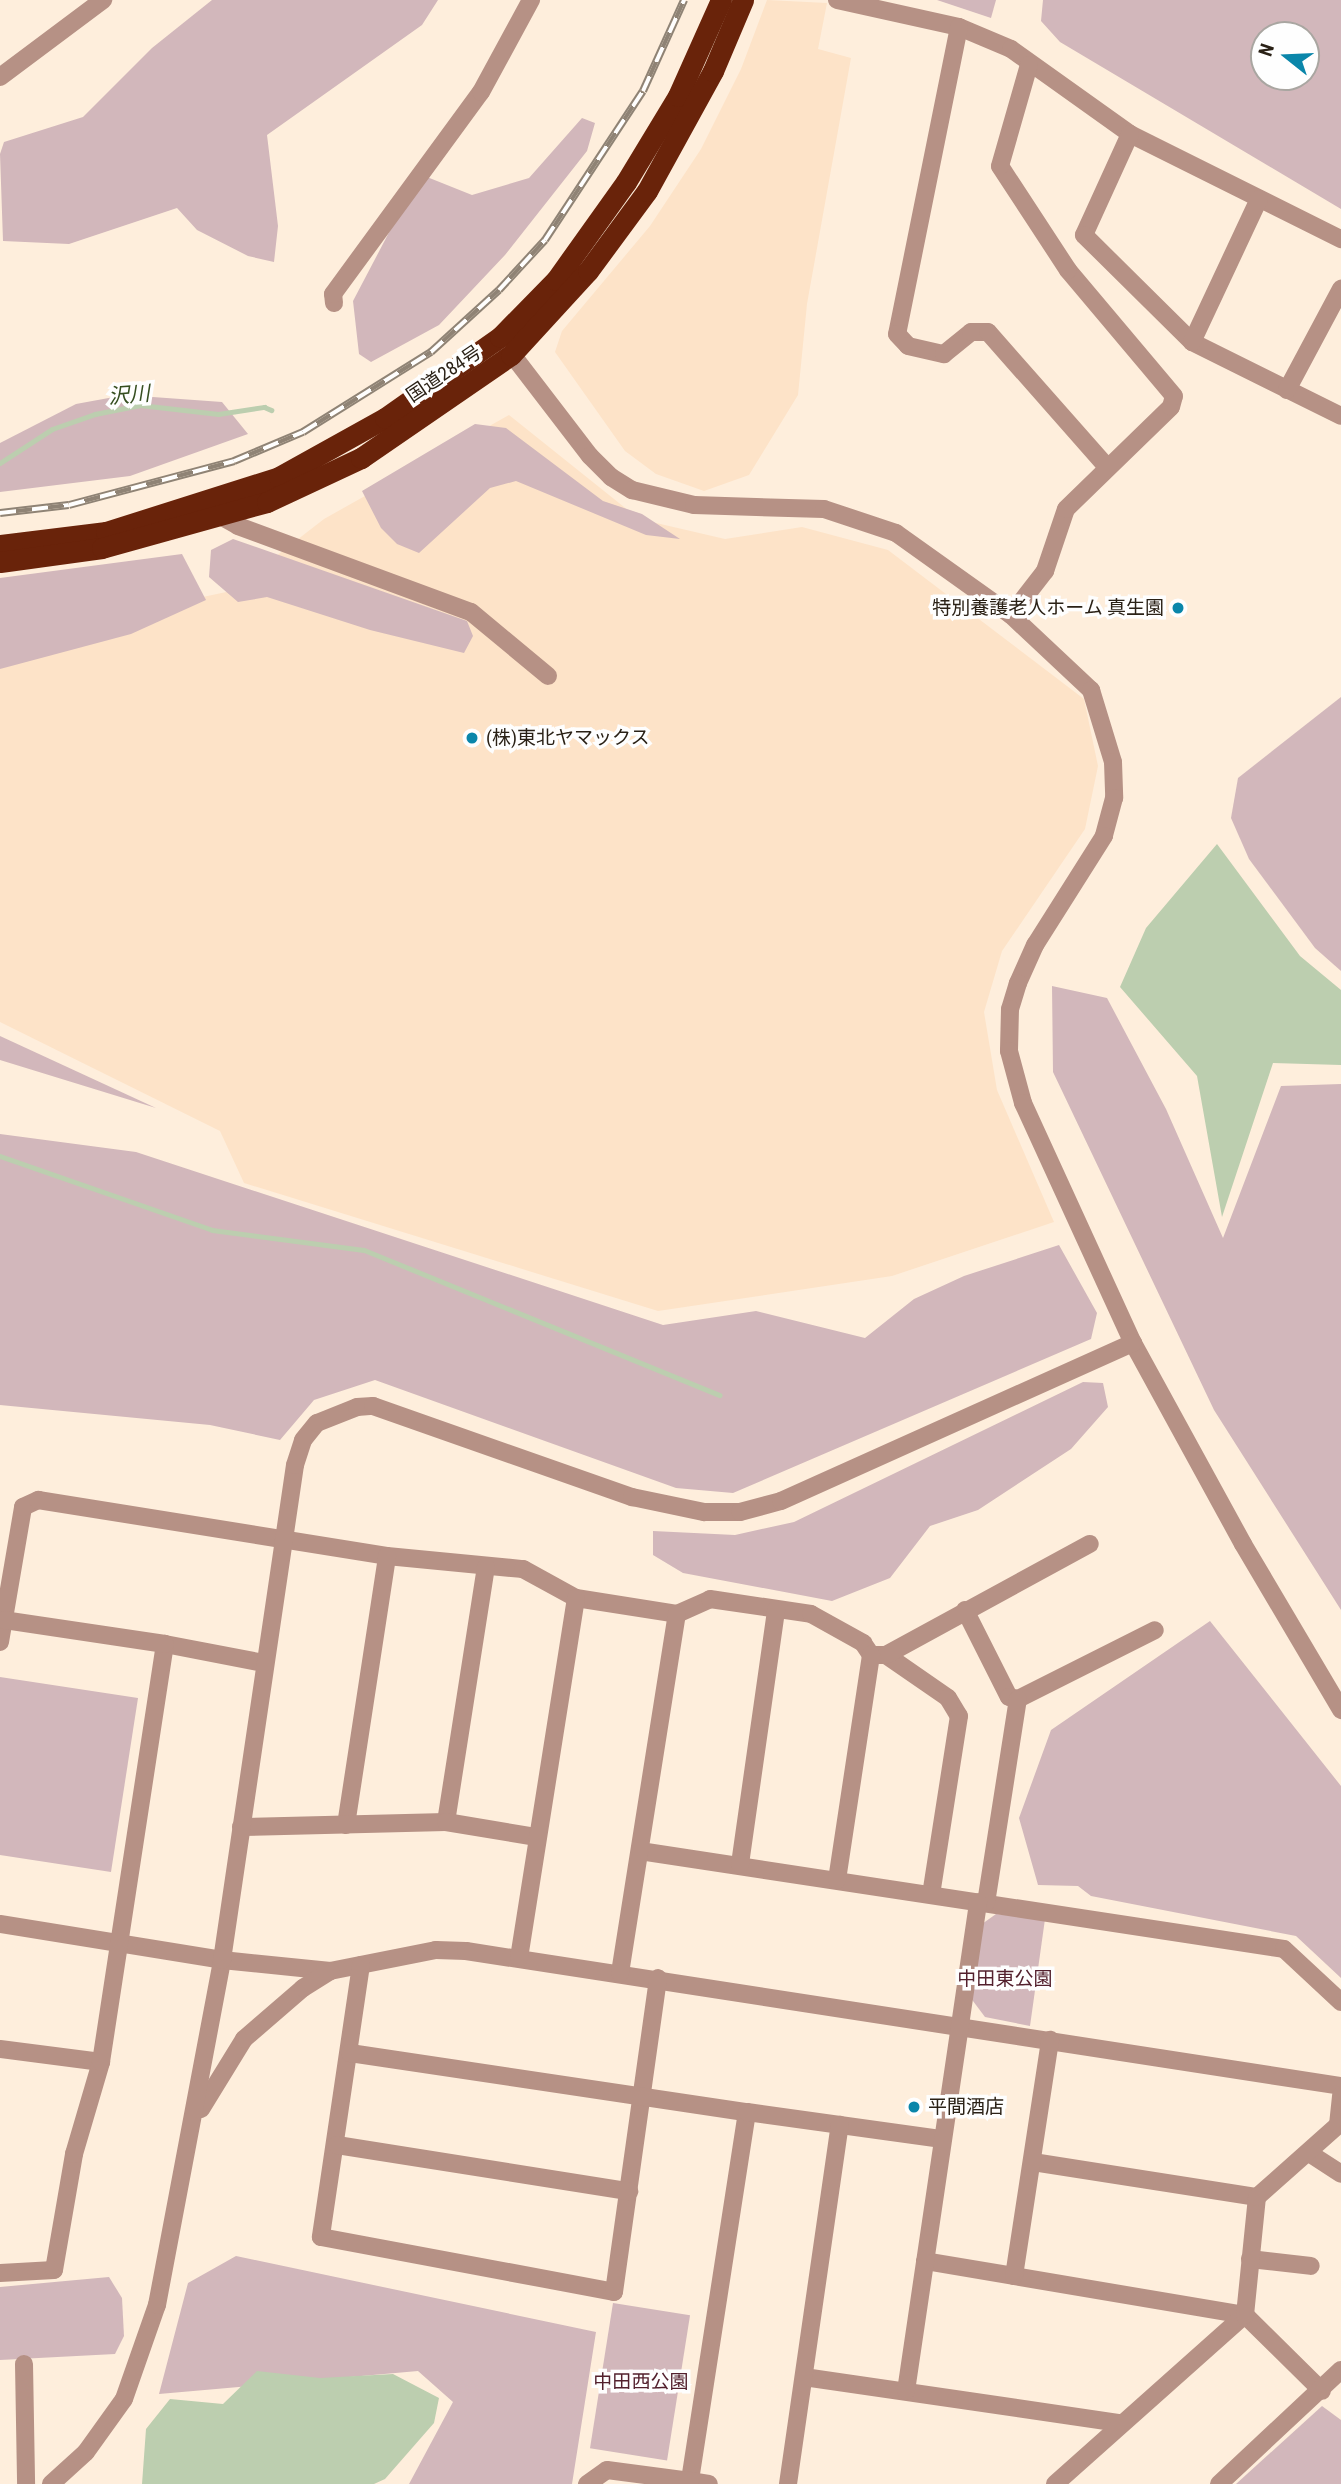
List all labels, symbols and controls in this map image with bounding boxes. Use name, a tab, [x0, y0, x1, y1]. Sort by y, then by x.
north arrow	[1250, 21, 1320, 91]
text: N	[1254, 41, 1279, 59]
street label: 国道284号	[402, 341, 486, 407]
water label: 沢川	[107, 381, 151, 409]
place label: 特別養護老人ホーム 真生園	[932, 597, 1164, 619]
marker: 特別養護老人ホーム 真生園	[1170, 600, 1186, 616]
place label: (株)東北ヤマックス	[486, 727, 650, 749]
marker: (株)東北ヤマックス	[464, 730, 480, 746]
park label: 中田東公園	[958, 1968, 1052, 1990]
place label: 平間酒店	[928, 2096, 1004, 2118]
marker: 平間酒店	[906, 2099, 922, 2115]
park label: 中田西公園	[594, 2371, 688, 2393]

